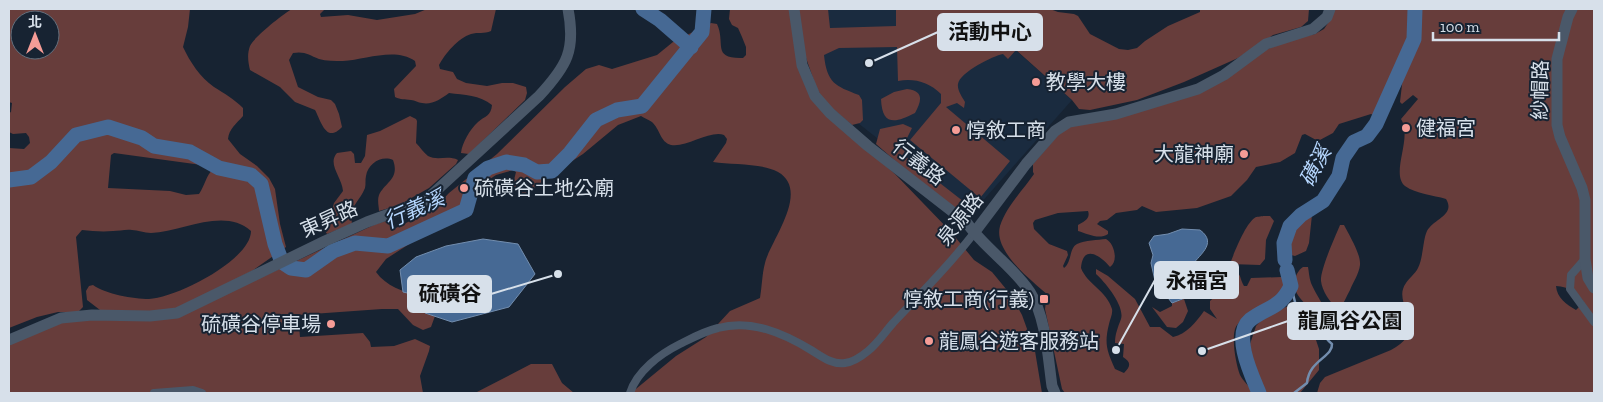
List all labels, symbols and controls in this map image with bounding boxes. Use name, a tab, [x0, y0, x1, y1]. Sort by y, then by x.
north arrow	[10, 10, 60, 60]
scale bar	[1433, 10, 1559, 42]
text: 北	[28, 14, 42, 31]
callout: 活動中心	[938, 14, 1042, 50]
text: 100 m	[1440, 18, 1479, 36]
text: 活動中心	[948, 19, 1032, 44]
street label: 紗帽路	[1527, 60, 1553, 120]
place label: 教學大樓	[1046, 70, 1126, 94]
marker: 教學大樓	[1030, 76, 1042, 88]
place label: 健福宮	[1416, 116, 1476, 140]
place label: 惇敘工商	[966, 118, 1046, 142]
marker: 健福宮	[1400, 122, 1412, 134]
marker: 惇敘工商	[950, 124, 962, 136]
street label: 行義路	[888, 134, 950, 190]
water label: 磺溪	[1294, 139, 1337, 190]
place label: 大龍神廟	[1154, 142, 1234, 166]
marker: 大龍神廟	[1238, 148, 1250, 160]
place label: 硫磺谷土地公廟	[474, 176, 614, 200]
marker: 硫磺谷土地公廟	[458, 182, 470, 194]
water label: 行義溪	[380, 184, 451, 233]
street label: 泉源路	[932, 188, 988, 250]
street label: 東昇路	[297, 196, 361, 242]
callout: 永福宮	[1155, 262, 1238, 298]
text: 永福宮	[1166, 268, 1229, 293]
callout: 硫磺谷	[408, 276, 491, 312]
text: 硫磺谷	[419, 281, 482, 306]
place label: 惇敘工商(行義)	[903, 287, 1034, 311]
marker: 惇敘工商(行義)	[1038, 293, 1050, 305]
callout: 龍鳳谷公園	[1288, 303, 1413, 339]
text: 龍鳳谷公園	[1298, 308, 1403, 333]
place label: 硫磺谷停車場	[201, 312, 321, 336]
marker: 硫磺谷停車場	[325, 318, 337, 330]
place label: 龍鳳谷遊客服務站	[939, 329, 1099, 353]
marker: 龍鳳谷遊客服務站	[923, 335, 935, 347]

